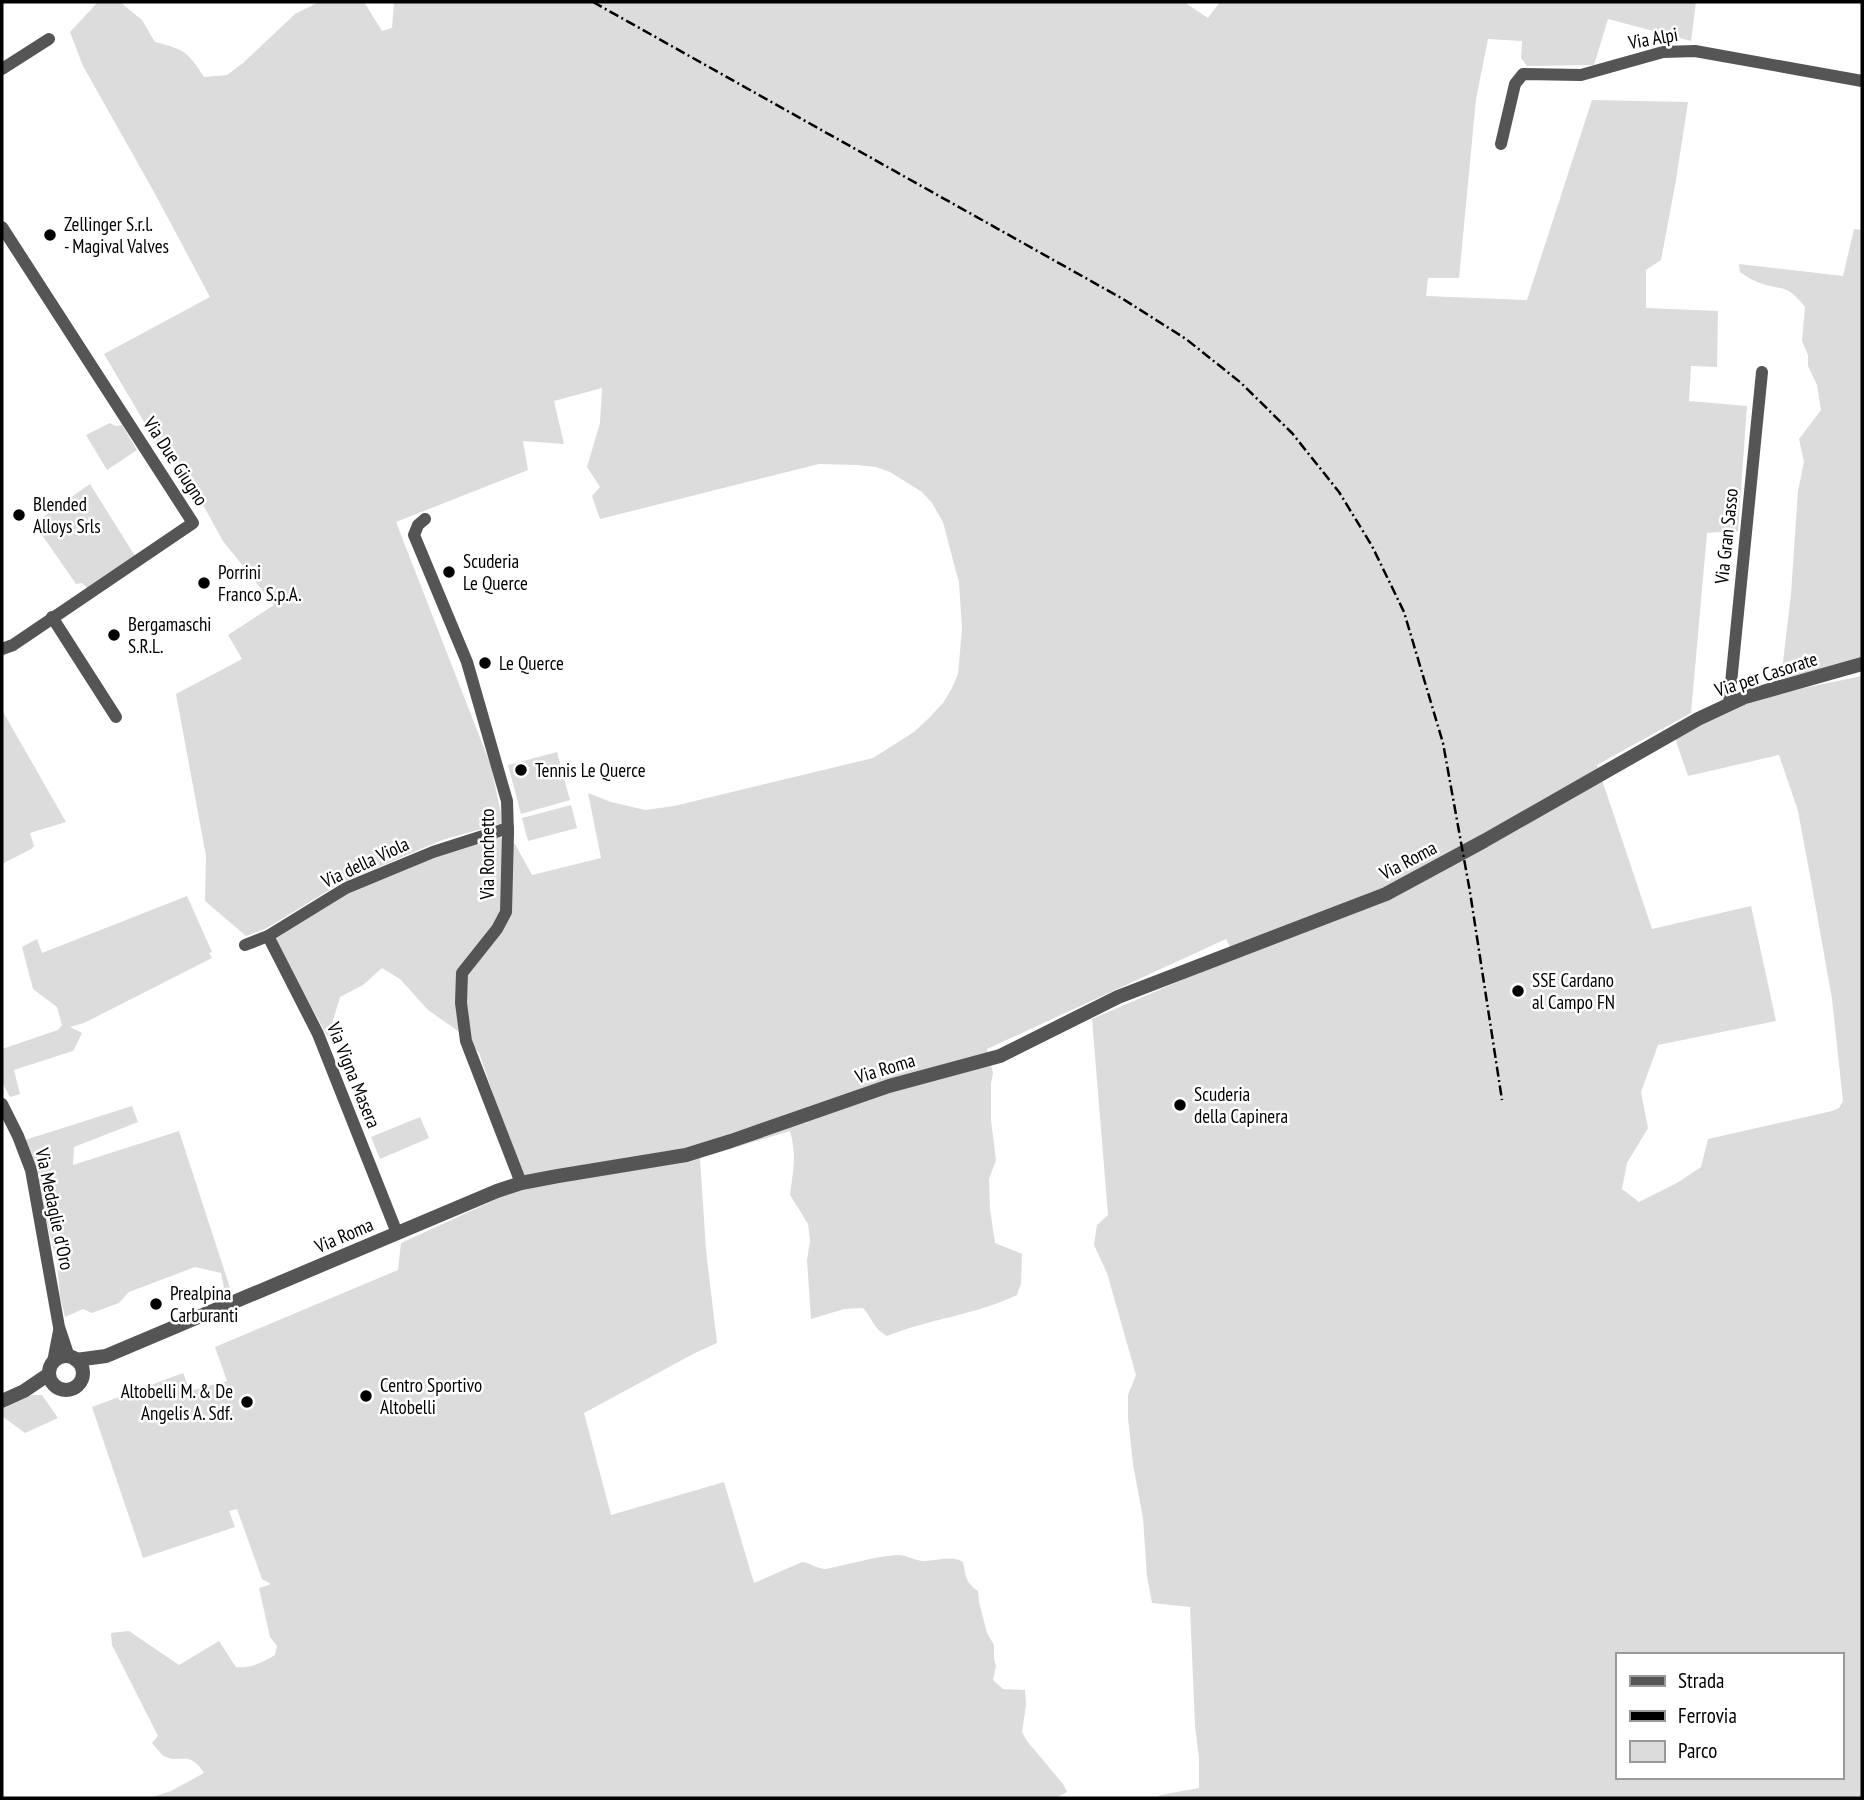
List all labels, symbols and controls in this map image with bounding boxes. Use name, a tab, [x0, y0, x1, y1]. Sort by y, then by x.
street label: Via Alpi	[1625, 22, 1680, 54]
place label: Zellinger S.r.l. - Magival Valves	[64, 212, 169, 258]
marker: Zellinger S.r.l. - Magival Valves	[42, 227, 58, 243]
street label: Via Due Giugno	[138, 411, 214, 510]
street label: Via Gran Sasso	[1709, 487, 1743, 586]
place label: Blended Alloys Srls	[33, 492, 101, 538]
marker: Blended Alloys Srls	[11, 507, 27, 523]
place label: Scuderia Le Querce	[463, 549, 528, 595]
place label: Porrini Franco S.p.A.	[218, 560, 302, 606]
marker: Scuderia Le Querce	[441, 564, 457, 580]
marker: Porrini Franco S.p.A.	[196, 575, 212, 591]
place label: Bergamaschi S.R.L.	[128, 612, 211, 658]
marker: Bergamaschi S.R.L.	[106, 627, 122, 643]
street label: Via per Casorate	[1711, 646, 1820, 702]
place label: Le Querce	[499, 651, 564, 675]
marker: Le Querce	[477, 655, 493, 671]
place label: Tennis Le Querce	[535, 758, 646, 782]
marker: Tennis Le Querce	[513, 762, 529, 778]
street label: Via Ronchetto	[475, 809, 499, 900]
street label: Via della Viola	[317, 831, 413, 893]
street label: Via Roma	[1375, 835, 1441, 885]
place label: SSE Cardano al Campo FN	[1532, 968, 1615, 1014]
marker: SSE Cardano al Campo FN	[1510, 983, 1526, 999]
street label: Via Vigna Masera	[322, 1018, 386, 1131]
street label: Via Roma	[851, 1048, 918, 1089]
place label: Scuderia della Capinera	[1194, 1082, 1288, 1128]
marker: Scuderia della Capinera	[1172, 1097, 1188, 1113]
street label: Via Medaglie d'Oro	[30, 1145, 80, 1272]
street label: Via Roma	[310, 1212, 377, 1258]
place label: Prealpina Carburanti	[170, 1281, 238, 1327]
marker: Prealpina Carburanti	[148, 1296, 164, 1312]
place label: Centro Sportivo Altobelli	[380, 1373, 482, 1419]
place label: Altobelli M. & De Angelis A. Sdf.	[121, 1379, 233, 1425]
marker: Centro Sportivo Altobelli	[358, 1388, 374, 1404]
marker: Altobelli M. & De Angelis A. Sdf.	[239, 1394, 255, 1410]
legend	[1616, 1653, 1843, 1779]
text: Strada	[1678, 1667, 1724, 1694]
text: Ferrovia	[1678, 1702, 1737, 1729]
text: Parco	[1678, 1737, 1717, 1764]

